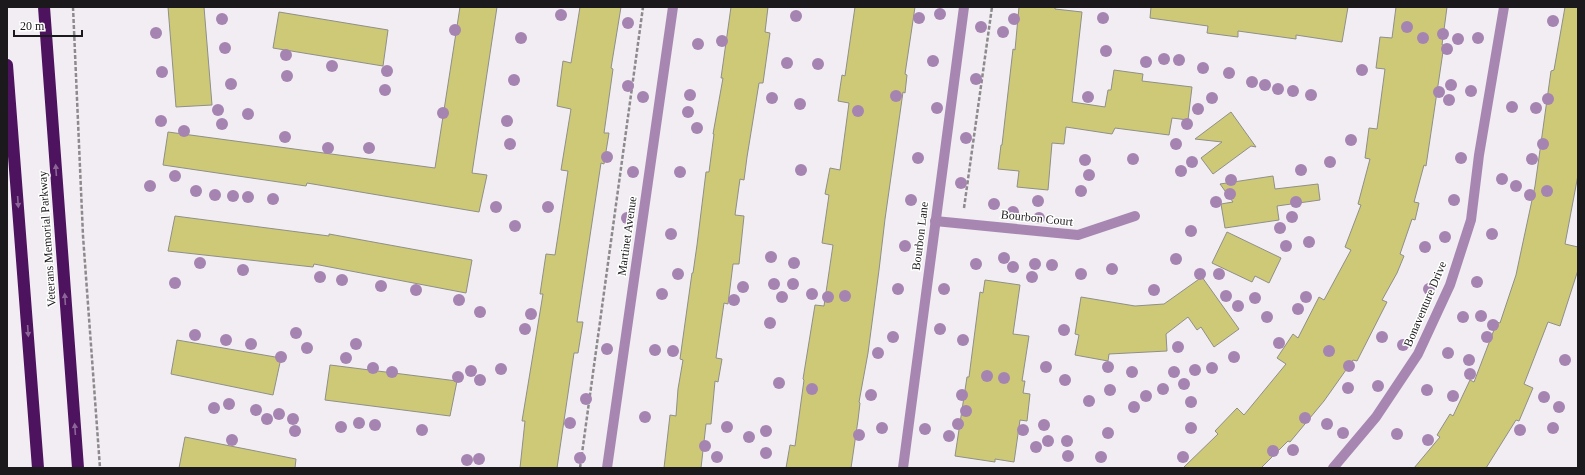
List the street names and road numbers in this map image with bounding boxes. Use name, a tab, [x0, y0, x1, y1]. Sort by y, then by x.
street label: Veterans Memorial Parkway	[35, 170, 59, 308]
street label: Martinet Avenue	[614, 195, 640, 277]
street label: Bourbon Lane	[909, 201, 931, 271]
street label: Bourbon Court	[1000, 207, 1074, 229]
street label: Bonaventure Drive	[1401, 259, 1449, 349]

